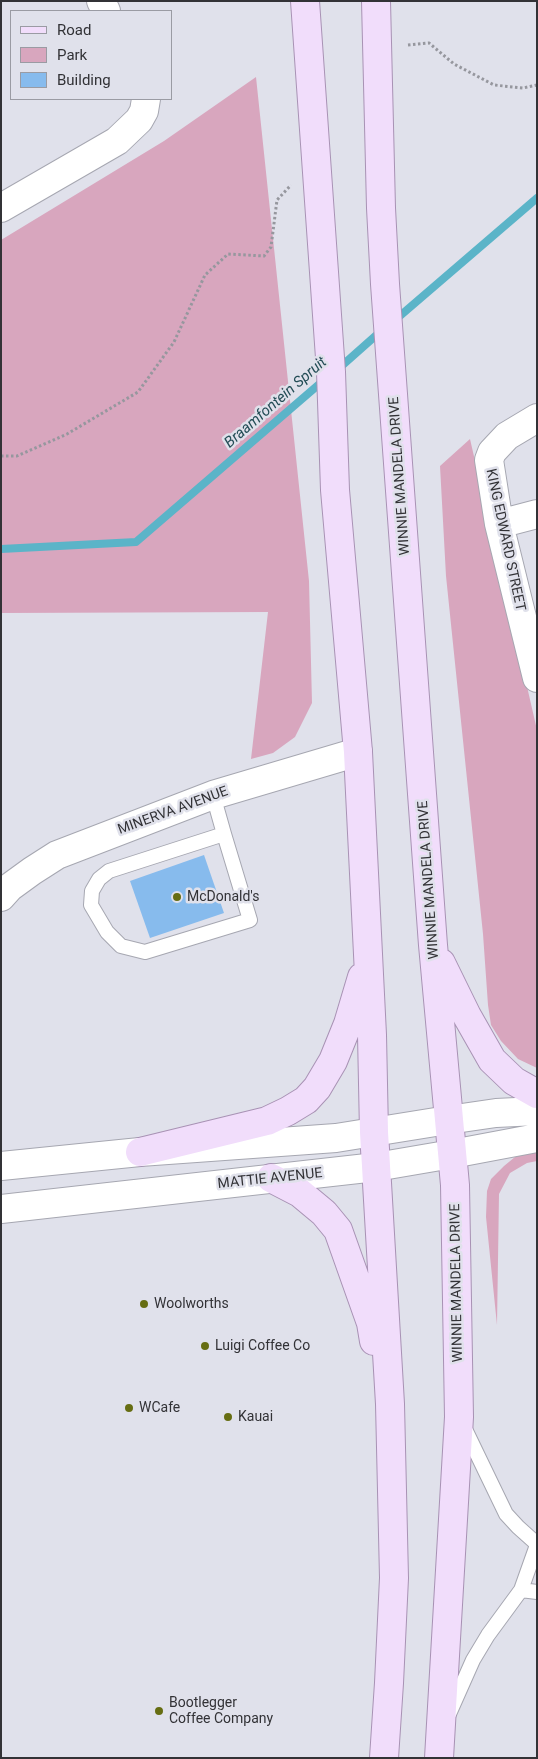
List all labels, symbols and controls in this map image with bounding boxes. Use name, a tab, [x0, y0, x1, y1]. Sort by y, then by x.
legend	[10, 10, 172, 100]
text: Road	[57, 21, 91, 39]
text: Park	[57, 46, 87, 64]
text: Building	[57, 71, 111, 89]
water label: Braamfontein Spruit	[221, 354, 331, 452]
street label: WINNIE MANDELA DRIVE	[386, 396, 414, 556]
street label: KING EDWARD STREET	[482, 467, 528, 613]
street label: MINERVA AVENUE	[116, 783, 230, 839]
street label: WINNIE MANDELA DRIVE	[415, 800, 443, 960]
place label: McDonald's	[187, 889, 259, 905]
marker: McDonald's	[171, 891, 183, 903]
street label: MATTIE AVENUE	[217, 1165, 323, 1193]
street label: WINNIE MANDELA DRIVE	[447, 1203, 467, 1363]
place label: Woolworths	[154, 1296, 229, 1312]
marker: Woolworths	[138, 1298, 150, 1310]
place label: Luigi Coffee Co	[215, 1338, 310, 1354]
marker: Luigi Coffee Co	[199, 1340, 211, 1352]
place label: WCafe	[139, 1400, 180, 1416]
marker: WCafe	[123, 1402, 135, 1414]
place label: Kauai	[238, 1409, 273, 1425]
marker: Kauai	[222, 1411, 234, 1423]
place label: Bootlegger Coffee Company	[169, 1695, 273, 1728]
marker: Bootlegger Coffee Company	[153, 1705, 165, 1717]

